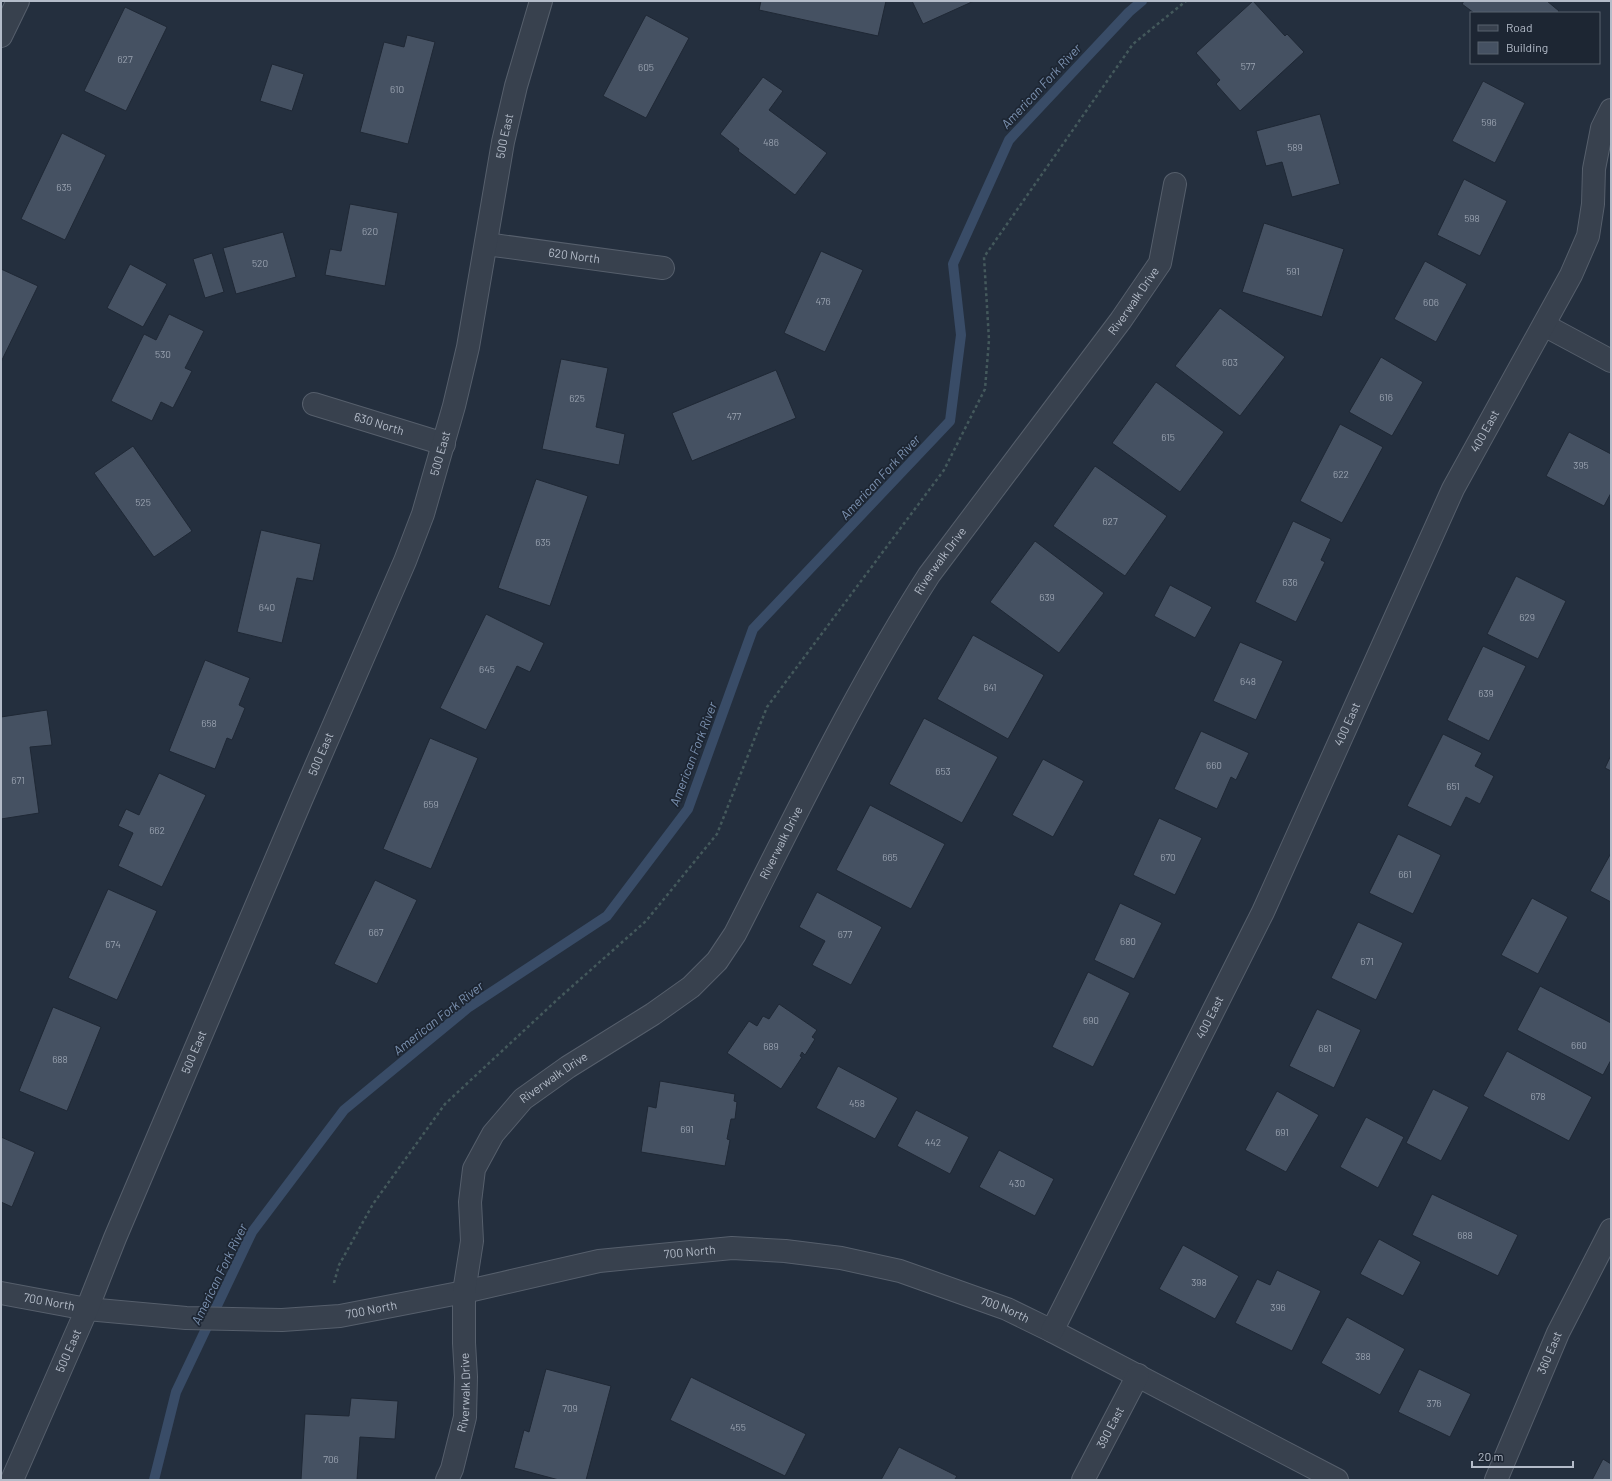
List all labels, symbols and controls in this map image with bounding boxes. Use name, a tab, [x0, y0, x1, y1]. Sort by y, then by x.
legend	[1470, 12, 1600, 64]
text: Road	[1506, 20, 1533, 34]
water label: American Fork River	[998, 40, 1085, 132]
text: Building	[1506, 40, 1548, 54]
house number: 627	[117, 53, 133, 65]
house number: 577	[1241, 60, 1256, 72]
house number: 605	[638, 61, 654, 73]
house number: 610	[390, 83, 404, 95]
street label: 500 East	[492, 112, 515, 159]
house number: 596	[1481, 116, 1497, 128]
house number: 486	[763, 136, 779, 148]
house number: 589	[1287, 141, 1303, 153]
house number: 635	[56, 181, 72, 193]
house number: 598	[1464, 212, 1480, 224]
house number: 620	[362, 225, 378, 237]
street label: 620 North	[548, 245, 601, 265]
house number: 520	[252, 257, 268, 269]
street label: Riverwalk Drive	[1104, 264, 1161, 337]
house number: 591	[1286, 265, 1300, 277]
house number: 476	[815, 295, 831, 307]
house number: 606	[1423, 296, 1439, 308]
house number: 530	[155, 348, 171, 360]
house number: 603	[1222, 356, 1238, 368]
house number: 616	[1379, 391, 1393, 403]
house number: 625	[569, 392, 585, 404]
street label: 400 East	[1467, 407, 1501, 454]
street label: 630 North	[353, 409, 406, 437]
house number: 477	[727, 410, 742, 422]
street label: 500 East	[426, 429, 452, 477]
water label: American Fork River	[837, 431, 924, 523]
house number: 615	[1161, 431, 1175, 443]
house number: 395	[1573, 459, 1589, 471]
house number: 622	[1333, 468, 1349, 480]
house number: 525	[135, 496, 151, 508]
house number: 627	[1102, 515, 1118, 527]
street label: Riverwalk Drive	[911, 524, 969, 597]
house number: 635	[535, 536, 551, 548]
house number: 636	[1282, 576, 1298, 588]
house number: 639	[1039, 591, 1055, 603]
house number: 640	[259, 601, 275, 613]
house number: 629	[1519, 611, 1535, 623]
house number: 645	[479, 663, 495, 675]
house number: 648	[1240, 675, 1256, 687]
house number: 641	[983, 681, 997, 693]
house number: 639	[1478, 687, 1494, 699]
water label: American Fork River	[666, 699, 720, 808]
street label: 400 East	[1331, 700, 1362, 748]
house number: 658	[201, 717, 217, 729]
street label: 500 East	[305, 730, 336, 777]
house number: 660	[1206, 759, 1222, 771]
house number: 653	[935, 765, 951, 777]
house number: 671	[11, 774, 25, 786]
house number: 651	[1446, 780, 1460, 792]
house number: 659	[423, 798, 439, 810]
street label: Riverwalk Drive	[756, 804, 805, 881]
house number: 662	[149, 824, 165, 836]
house number: 665	[882, 851, 898, 863]
house number: 670	[1160, 851, 1176, 863]
house number: 661	[1398, 868, 1412, 880]
house number: 667	[368, 926, 384, 938]
house number: 677	[838, 928, 853, 940]
house number: 680	[1120, 935, 1136, 947]
house number: 674	[105, 938, 121, 950]
house number: 671	[1360, 955, 1374, 967]
water label: American Fork River	[390, 978, 487, 1058]
street label: 400 East	[1192, 993, 1226, 1041]
house number: 690	[1083, 1014, 1099, 1026]
street label: 500 East	[178, 1028, 208, 1076]
house number: 660	[1571, 1039, 1587, 1051]
house number: 689	[763, 1040, 779, 1052]
house number: 681	[1318, 1042, 1332, 1054]
street label: Riverwalk Drive	[516, 1049, 590, 1105]
house number: 688	[52, 1053, 68, 1065]
house number: 678	[1530, 1090, 1546, 1102]
house number: 458	[849, 1097, 865, 1109]
house number: 691	[680, 1123, 694, 1135]
house number: 691	[1275, 1126, 1289, 1138]
house number: 442	[925, 1136, 941, 1148]
house number: 430	[1009, 1177, 1025, 1189]
water label: American Fork River	[188, 1221, 251, 1327]
house number: 688	[1457, 1229, 1473, 1241]
street label: 700 North	[663, 1242, 716, 1261]
house number: 398	[1191, 1276, 1207, 1288]
street label: 700 North	[23, 1289, 76, 1313]
street label: 700 North	[979, 1292, 1032, 1325]
street label: 700 North	[344, 1297, 398, 1321]
house number: 396	[1270, 1301, 1286, 1313]
street label: 500 East	[52, 1327, 83, 1374]
street label: 360 East	[1533, 1329, 1564, 1376]
house number: 388	[1355, 1350, 1371, 1362]
street label: Riverwalk Drive	[453, 1353, 472, 1434]
house number: 376	[1426, 1397, 1442, 1409]
house number: 709	[562, 1402, 578, 1414]
street label: 390 East	[1093, 1404, 1126, 1451]
house number: 455	[730, 1421, 746, 1433]
scale bar	[1472, 1443, 1573, 1469]
text: 20 m	[1478, 1449, 1504, 1463]
house number: 706	[323, 1453, 339, 1465]

